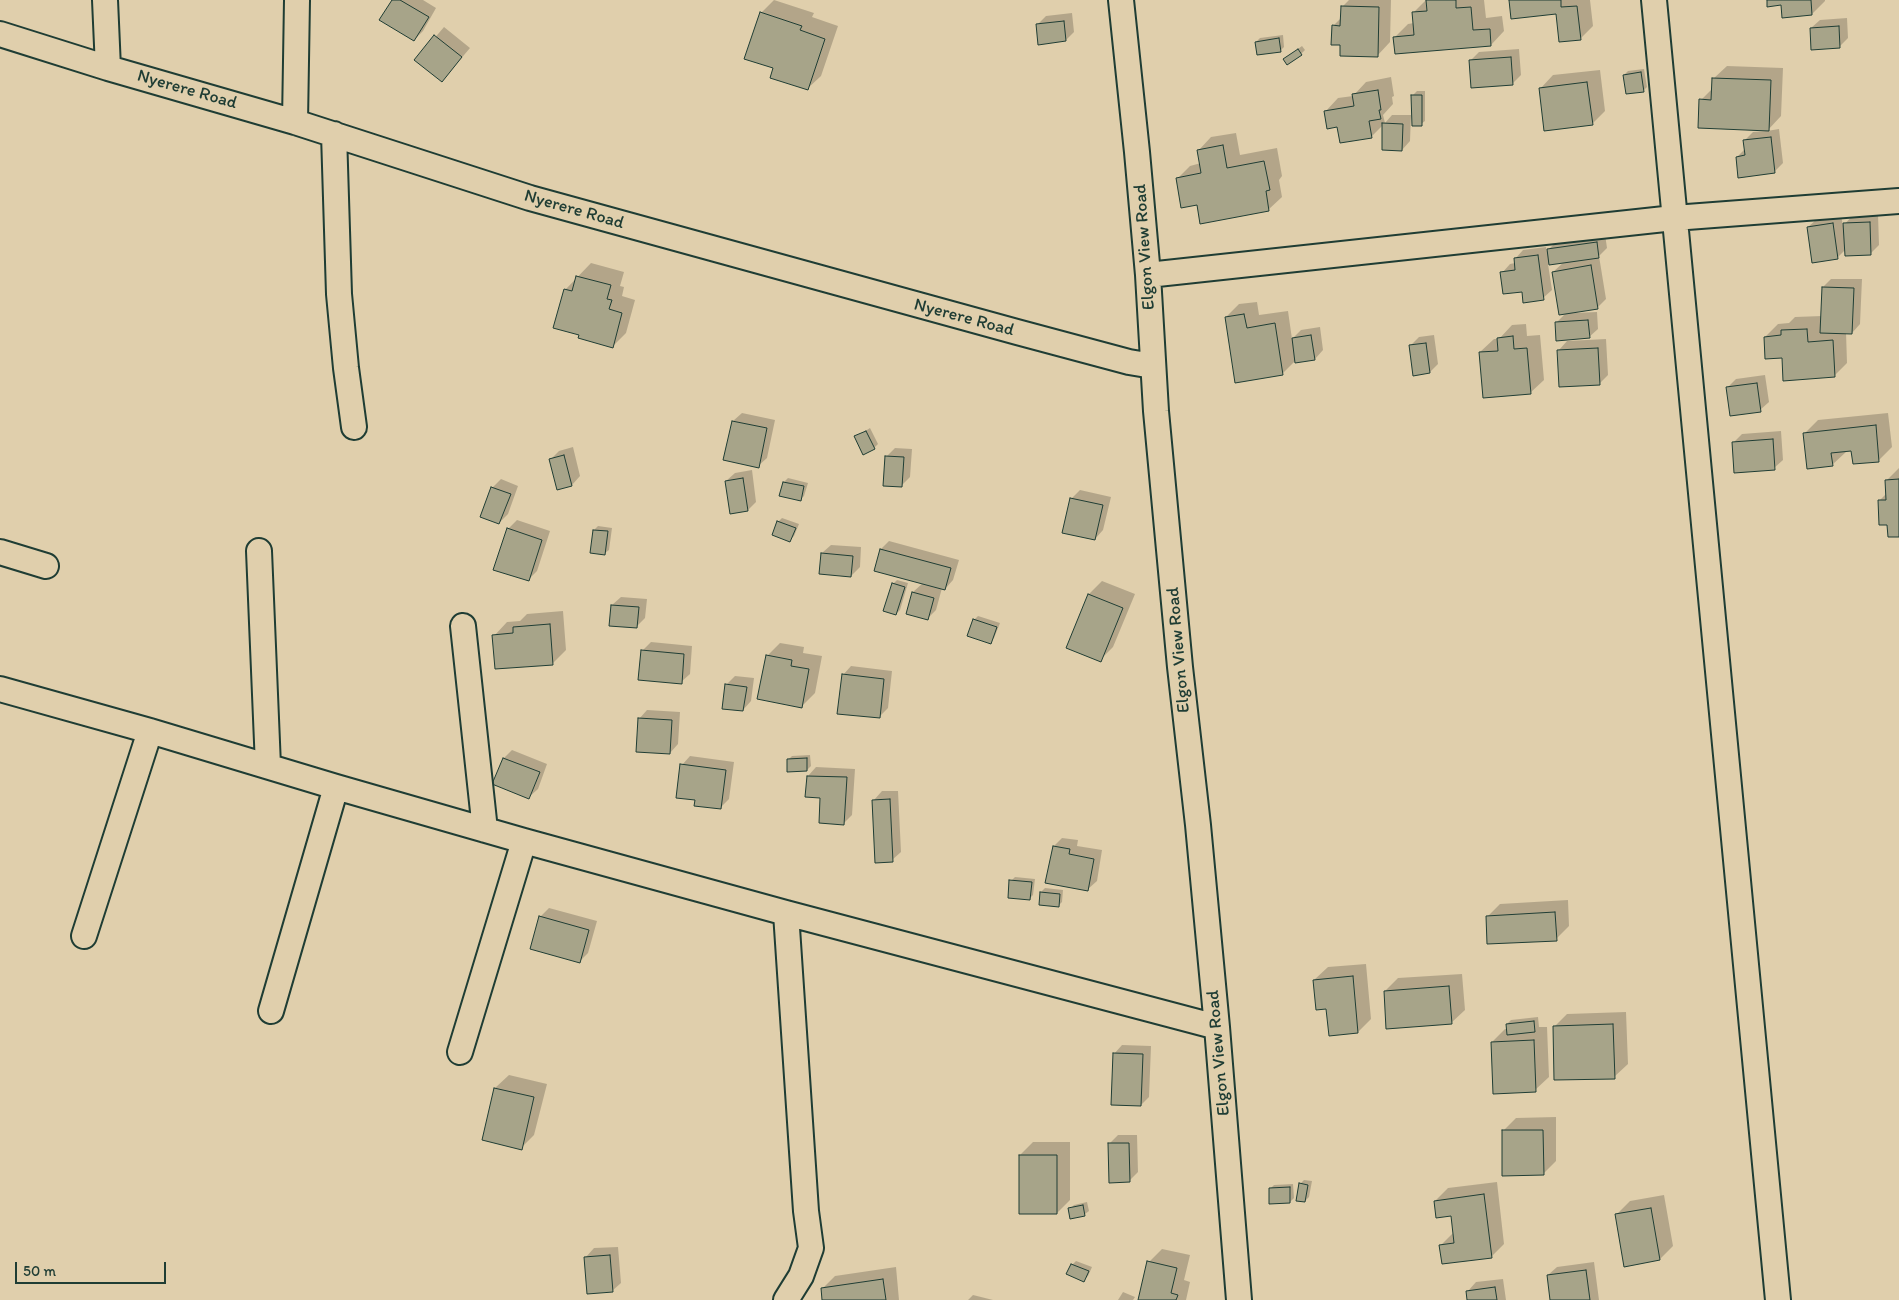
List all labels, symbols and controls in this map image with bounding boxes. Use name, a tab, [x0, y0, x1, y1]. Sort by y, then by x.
street label: Nyerere Road	[134, 65, 240, 115]
street label: Elgon View Road	[1130, 183, 1160, 311]
street label: Nyerere Road	[521, 185, 627, 235]
street label: Nyerere Road	[911, 294, 1017, 342]
street label: Elgon View Road	[1163, 586, 1195, 714]
street label: Elgon View Road	[1203, 989, 1235, 1117]
scale bar	[18, 1252, 169, 1284]
text: 50 m	[23, 1262, 56, 1280]

